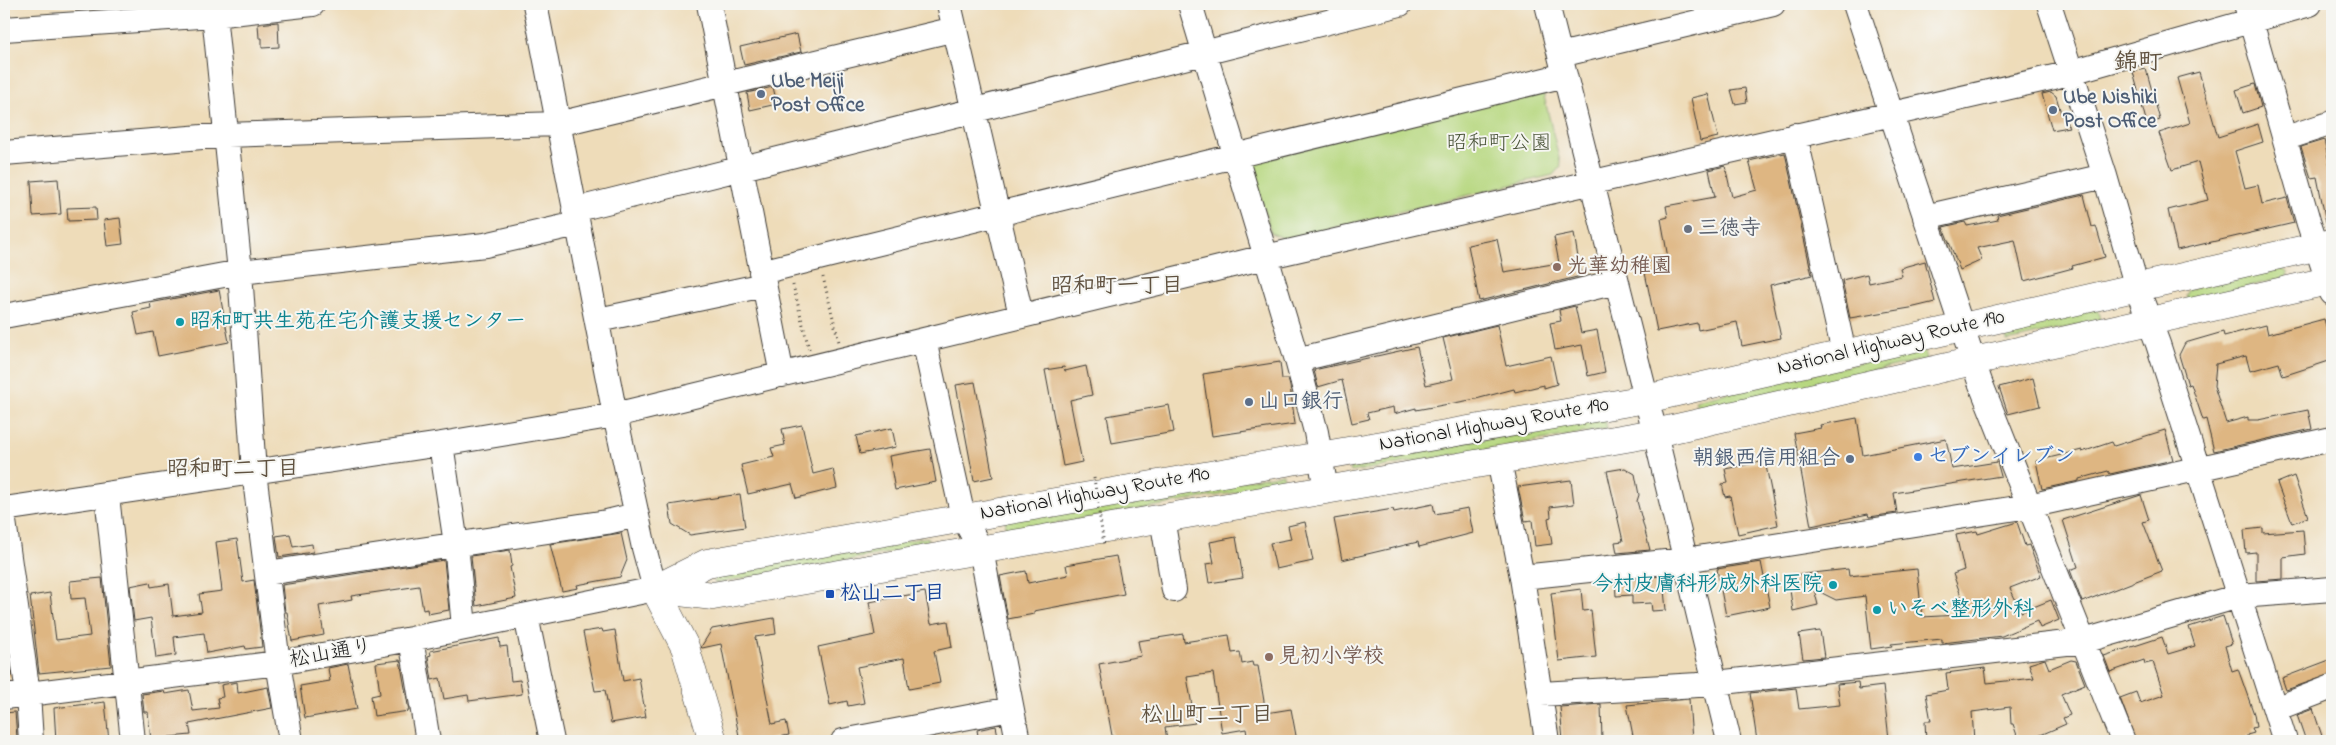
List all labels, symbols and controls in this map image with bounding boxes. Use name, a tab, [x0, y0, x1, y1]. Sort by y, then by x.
district label: 錦町	[2114, 46, 2162, 81]
place label: Ube Meiji Post Office	[771, 67, 865, 121]
place label: Ube Nishiki Post Office	[2063, 83, 2158, 137]
marker: Ube Meiji Post Office	[755, 88, 767, 100]
marker: Ube Nishiki Post Office	[2047, 104, 2059, 116]
park label: 昭和町公園	[1447, 129, 1552, 159]
place label: 三徳寺	[1698, 214, 1761, 244]
marker: 三徳寺	[1682, 223, 1694, 235]
place label: 光華幼稚園	[1567, 252, 1672, 282]
marker: 光華幼稚園	[1551, 261, 1563, 273]
district label: 昭和町一丁目	[1051, 271, 1183, 303]
street label: National Highway Route 190	[1774, 302, 2008, 386]
place label: 昭和町共生苑在宅介護支援センター	[190, 307, 526, 337]
marker: 昭和町共生苑在宅介護支援センター	[174, 316, 186, 328]
place label: 山口銀行	[1259, 387, 1343, 417]
street label: National Highway Route 190	[1377, 390, 1611, 462]
marker: 山口銀行	[1243, 396, 1255, 408]
place label: セブンイレブン	[1928, 442, 2075, 472]
place label: 朝銀西信用組合	[1693, 444, 1840, 474]
marker: セブンイレブン	[1912, 451, 1924, 463]
marker: 朝銀西信用組合	[1844, 453, 1856, 465]
district label: 昭和町二丁目	[167, 454, 299, 486]
street label: National Highway Route 190	[978, 459, 1212, 531]
place label: 今村皮膚科形成外科医院	[1592, 570, 1823, 600]
place label: 松山二丁目	[840, 579, 945, 609]
marker: 今村皮膚科形成外科医院	[1827, 579, 1839, 591]
marker: 松山二丁目	[824, 588, 836, 600]
place label: いそべ整形外科	[1887, 595, 2034, 625]
marker: いそべ整形外科	[1871, 604, 1883, 616]
street label: 松山通り	[287, 632, 375, 676]
place label: 見初小学校	[1279, 642, 1384, 672]
marker: 見初小学校	[1263, 651, 1275, 663]
district label: 松山町二丁目	[1141, 700, 1273, 732]

